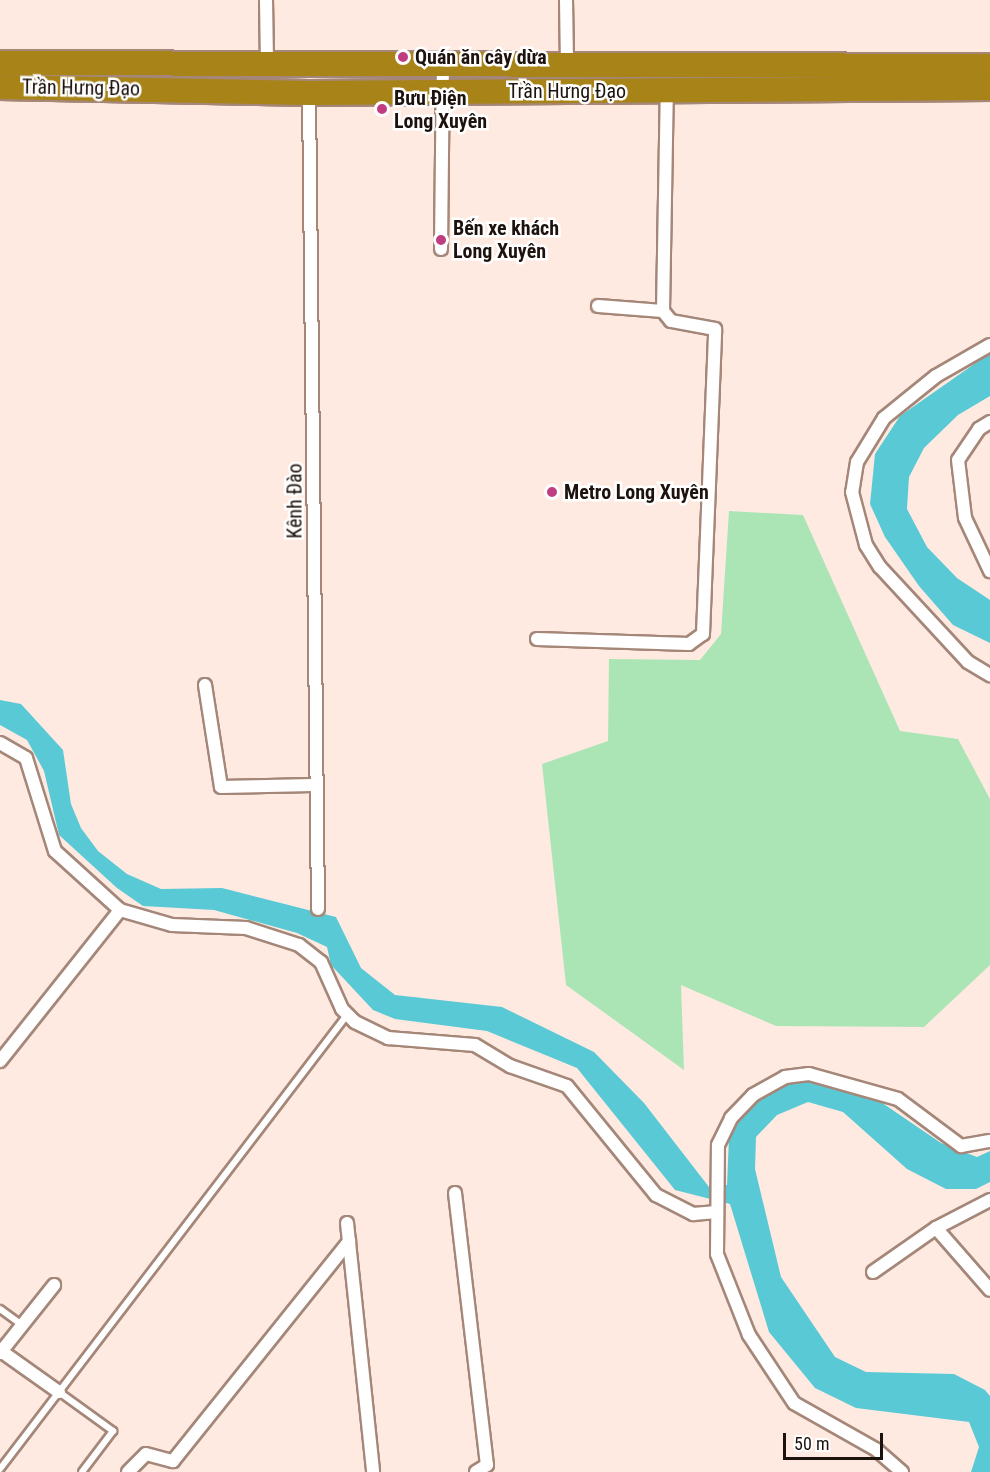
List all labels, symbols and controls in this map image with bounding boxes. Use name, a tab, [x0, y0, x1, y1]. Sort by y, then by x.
place label: Quán ăn cây dừa	[415, 45, 547, 69]
marker: Quán ăn cây dừa	[396, 50, 410, 64]
street label: Trần Hưng Đạo	[22, 75, 140, 101]
street label: Trần Hưng Đạo	[508, 79, 626, 103]
place label: Bưu Điện Long Xuyên	[394, 86, 487, 133]
marker: Bưu Điện Long Xuyên	[375, 102, 389, 116]
place label: Bến xe khách Long Xuyên	[453, 216, 559, 263]
marker: Bến xe khách Long Xuyên	[434, 233, 448, 247]
street label: Kênh Đào	[283, 463, 307, 539]
place label: Metro Long Xuyên	[564, 480, 709, 504]
marker: Metro Long Xuyên	[545, 485, 559, 499]
scale bar	[786, 1421, 886, 1459]
text: 50 m	[794, 1433, 829, 1454]

